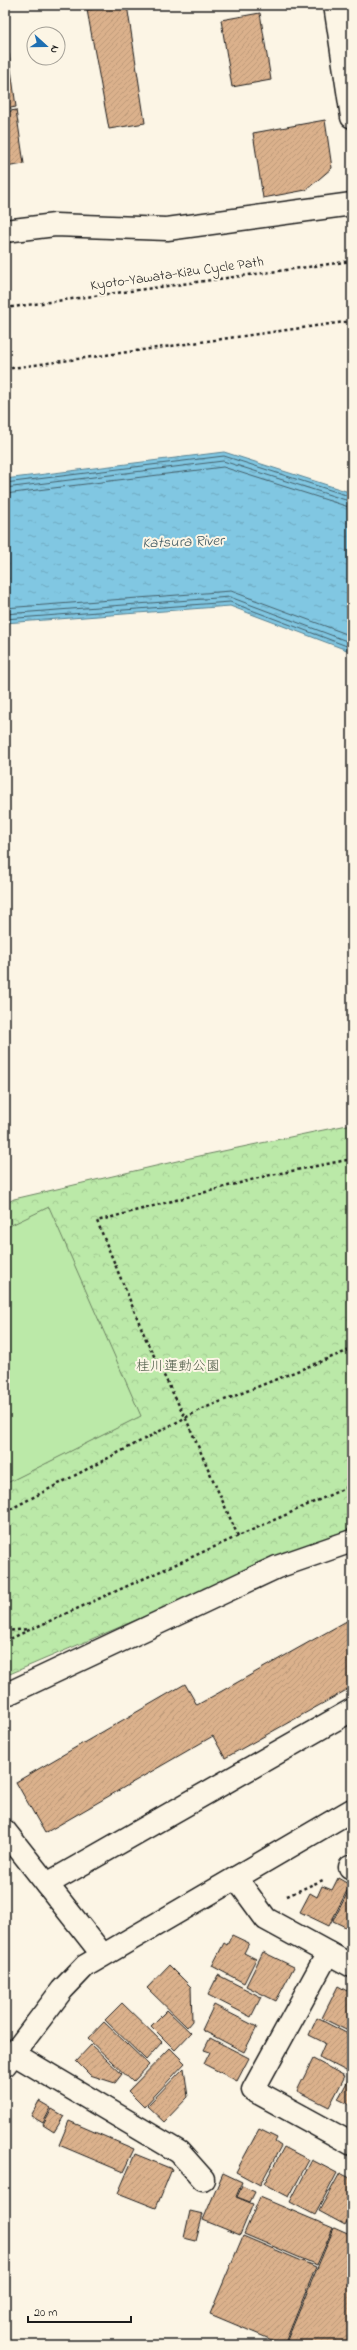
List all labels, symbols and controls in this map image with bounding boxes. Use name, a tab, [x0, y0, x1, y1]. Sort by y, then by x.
north arrow	[26, 26, 66, 66]
text: N	[46, 43, 63, 56]
street label: Kyoto-Yawata-Kizu Cycle Path	[89, 251, 265, 298]
water label: Katsura River	[142, 529, 227, 554]
park label: 桂川運動公園	[136, 1356, 220, 1377]
scale bar	[28, 2298, 131, 2324]
text: 20 m	[34, 2304, 57, 2322]

